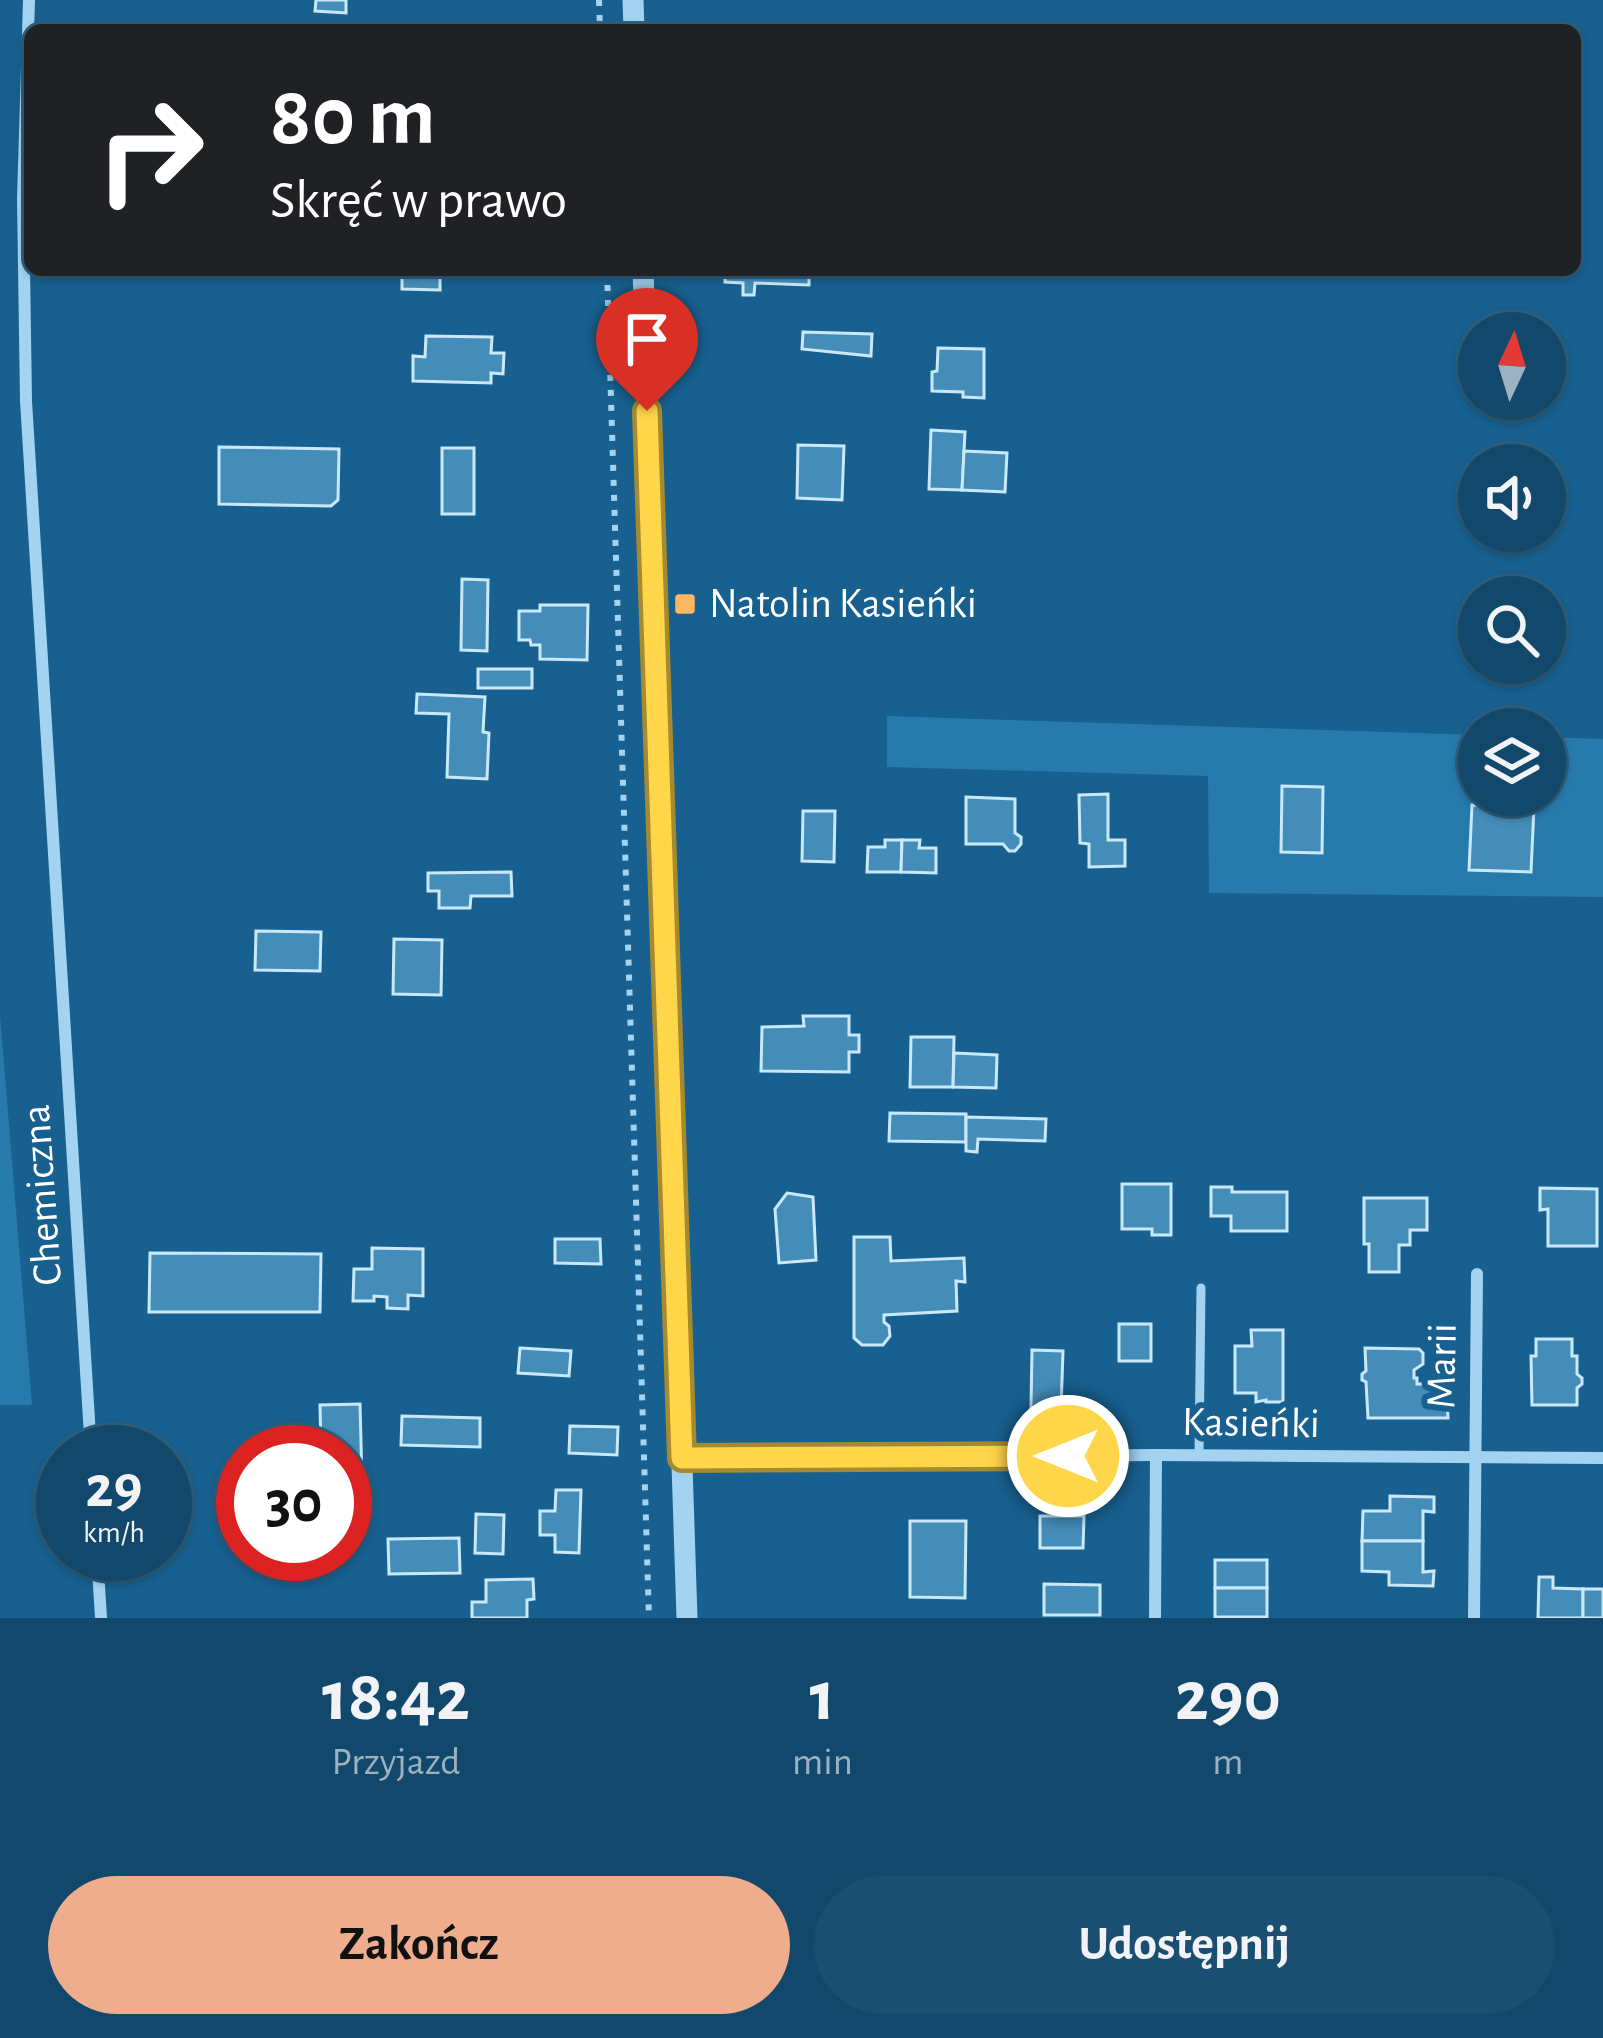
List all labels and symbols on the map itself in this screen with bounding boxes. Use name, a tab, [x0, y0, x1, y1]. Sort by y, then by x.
pin	[596, 288, 698, 411]
north arrow	[1458, 312, 1566, 420]
place label: Natolin Kasieńki	[709, 583, 977, 625]
marker: Natolin Kasieńki	[672, 591, 698, 617]
street label: Chemiczna	[15, 1103, 69, 1287]
street label: Marii	[1420, 1323, 1464, 1409]
position arrow	[1005, 1393, 1131, 1519]
street label: Kasieńki	[1182, 1401, 1320, 1445]
speed limit sign: 30	[216, 1425, 372, 1581]

